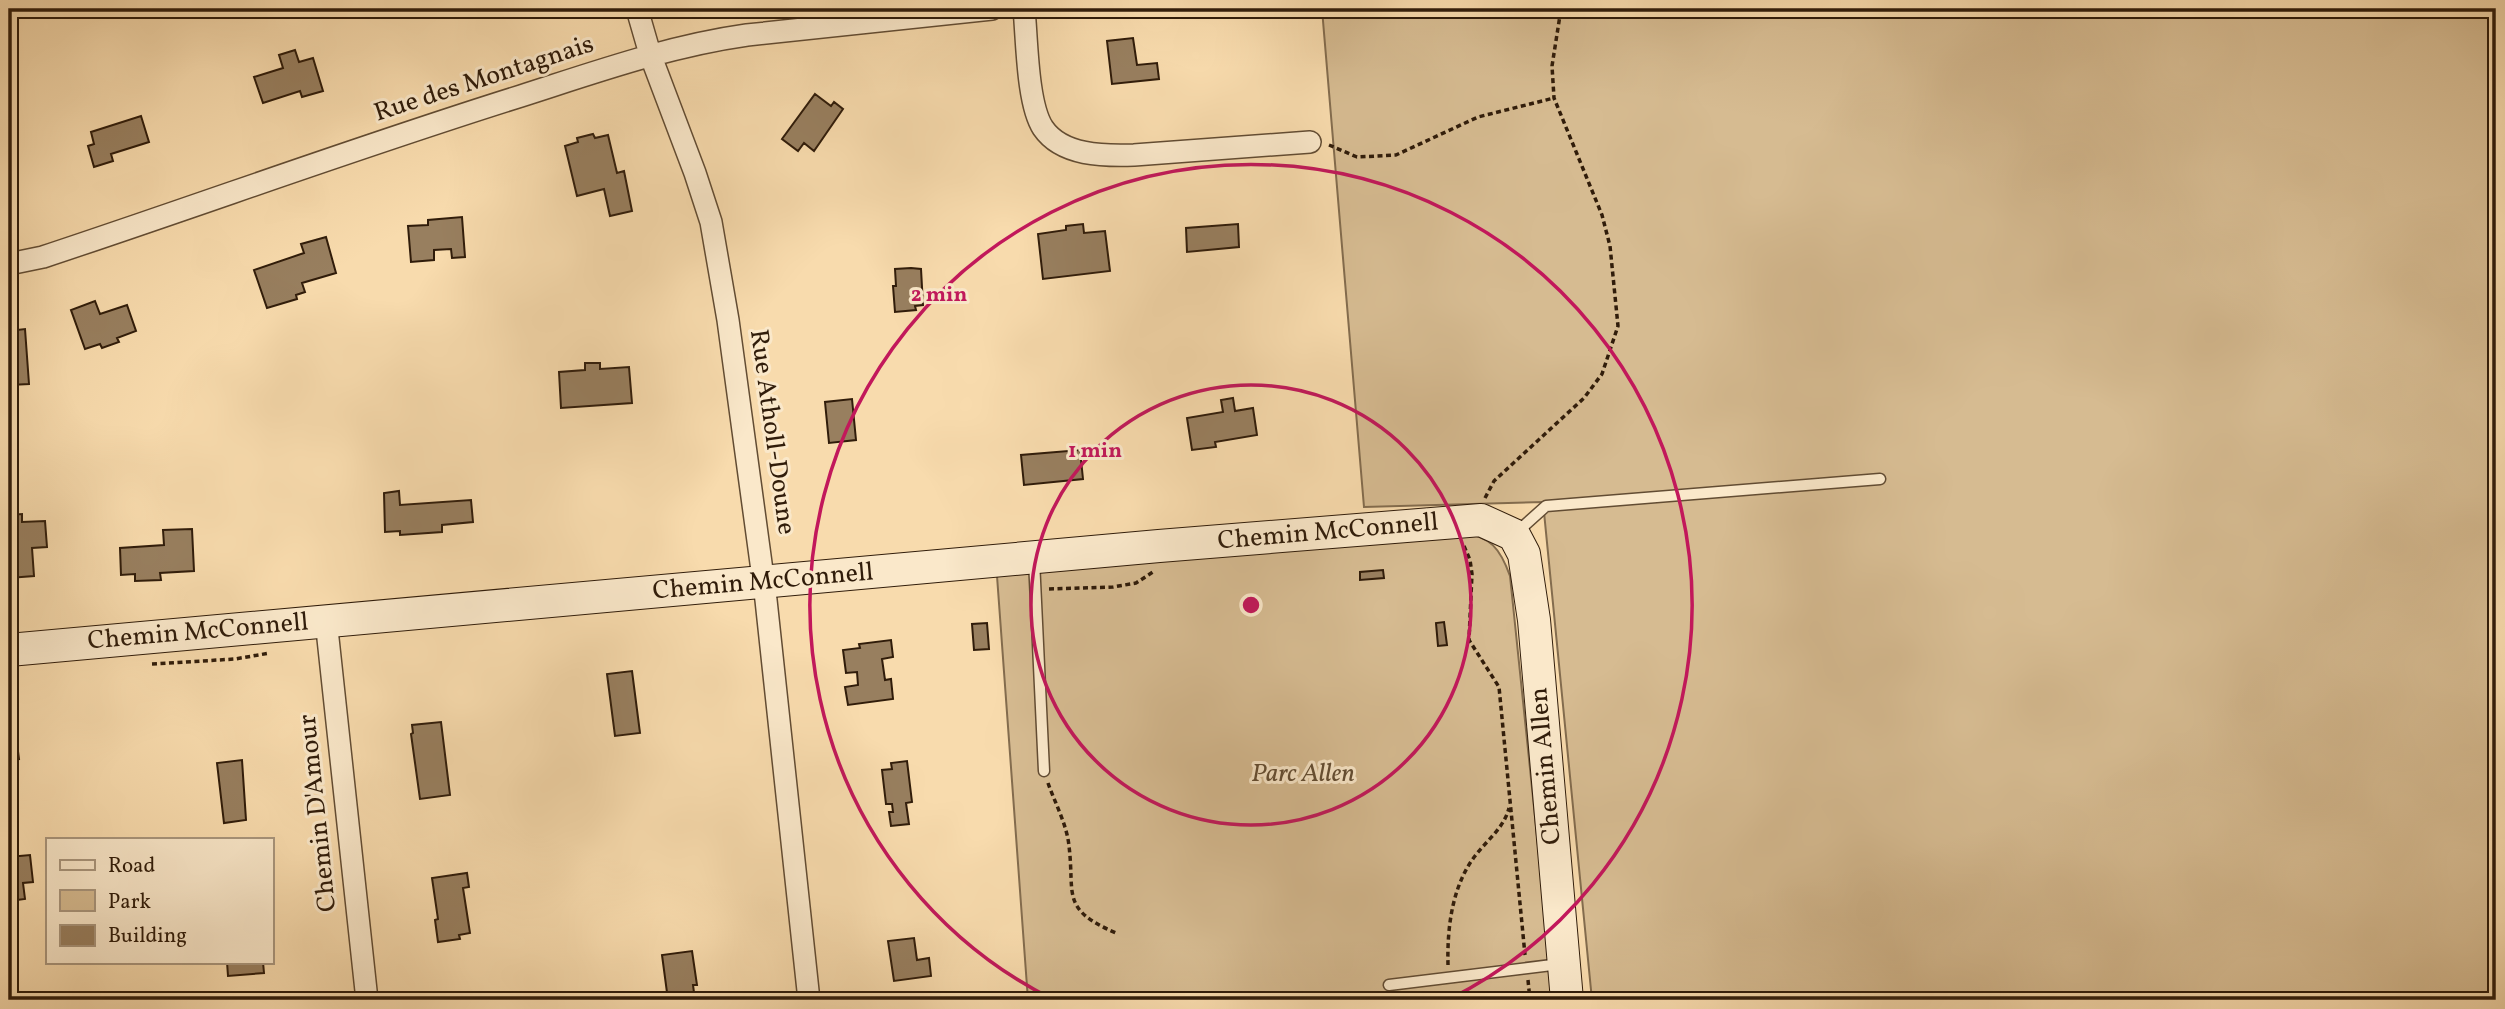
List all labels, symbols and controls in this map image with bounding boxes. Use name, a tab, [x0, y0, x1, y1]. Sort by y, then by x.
street label: Rue des Montagnais	[369, 26, 599, 132]
text: 2 min	[911, 281, 967, 310]
street label: Rue Atholl-Doune	[740, 327, 804, 537]
text: 1 min	[1068, 437, 1122, 466]
street label: Chemin McConnell	[1216, 504, 1440, 560]
street label: Chemin McConnell	[651, 554, 875, 610]
centre of rings	[1239, 593, 1263, 617]
street label: Chemin McConnell	[86, 604, 310, 660]
street label: Chemin Allen	[1521, 686, 1571, 846]
street label: Chemin D'Amour	[290, 712, 346, 914]
park label: Parc Allen	[1251, 756, 1355, 792]
legend	[46, 838, 273, 964]
text: Road	[108, 852, 155, 881]
text: Park	[108, 888, 151, 917]
text: Building	[108, 922, 187, 951]

